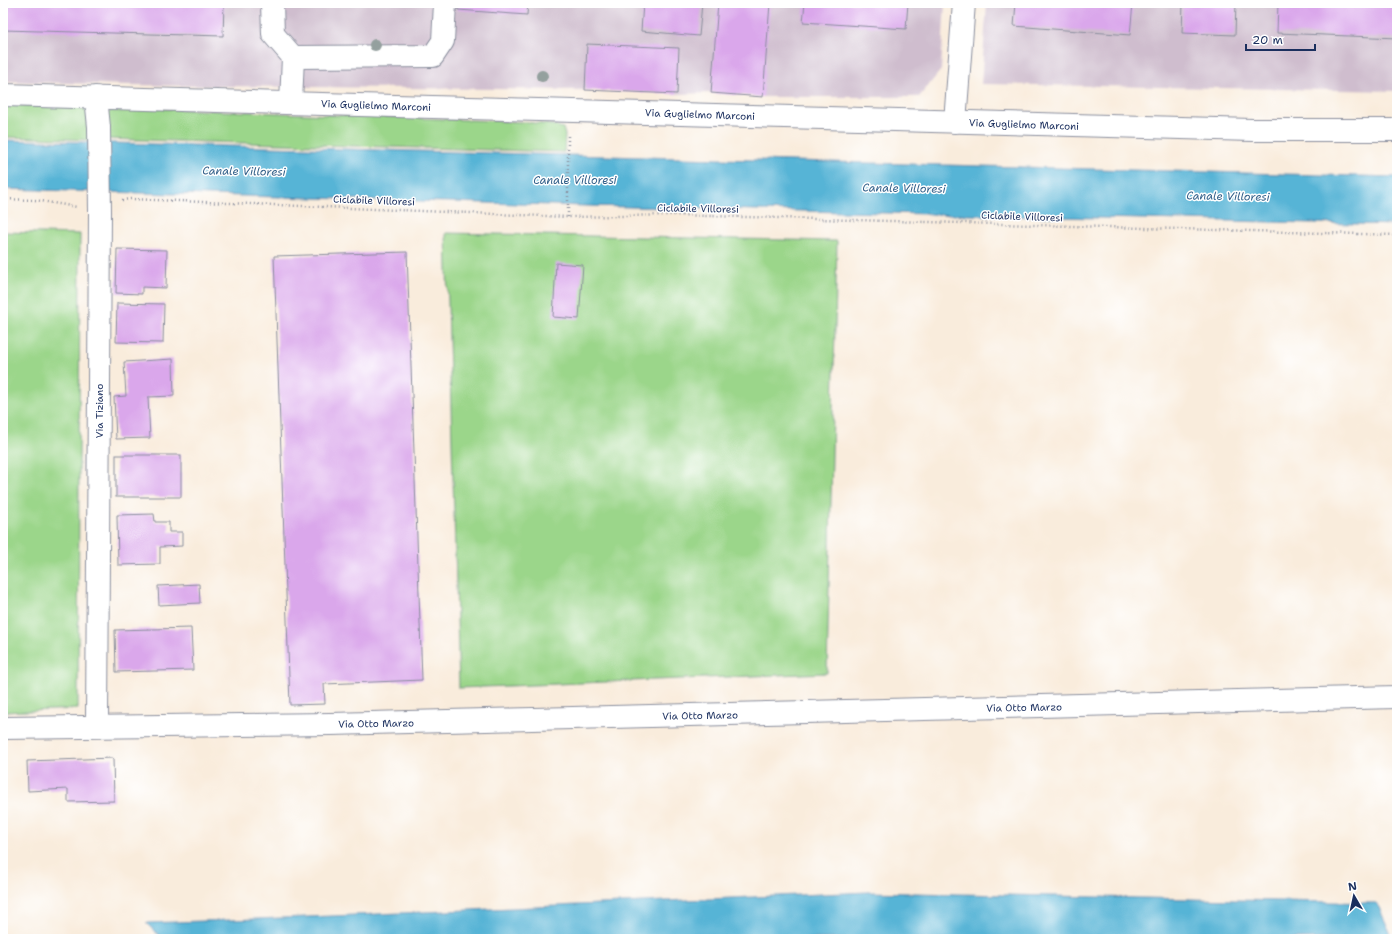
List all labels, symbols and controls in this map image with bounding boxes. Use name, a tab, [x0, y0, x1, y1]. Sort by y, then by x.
scale bar	[1246, 26, 1315, 52]
text: 20 m	[1252, 32, 1283, 48]
street label: Via Guglielmo Marconi	[321, 97, 431, 114]
street label: Via Guglielmo Marconi	[645, 106, 755, 123]
street label: Via Guglielmo Marconi	[969, 116, 1079, 133]
water label: Canale Villoresi	[202, 163, 287, 180]
water label: Canale Villoresi	[533, 173, 618, 188]
water label: Canale Villoresi	[862, 180, 947, 197]
water label: Canale Villoresi	[1186, 188, 1271, 205]
street label: Ciclabile Villoresi	[333, 193, 415, 208]
street label: Ciclabile Villoresi	[657, 201, 739, 216]
street label: Ciclabile Villoresi	[981, 209, 1063, 224]
street label: Via Tiziano	[93, 384, 106, 438]
street label: Via Otto Marzo	[986, 700, 1062, 715]
street label: Via Otto Marzo	[662, 708, 738, 723]
street label: Via Otto Marzo	[338, 716, 414, 731]
north arrow	[1334, 876, 1374, 916]
text: N	[1347, 878, 1358, 895]

